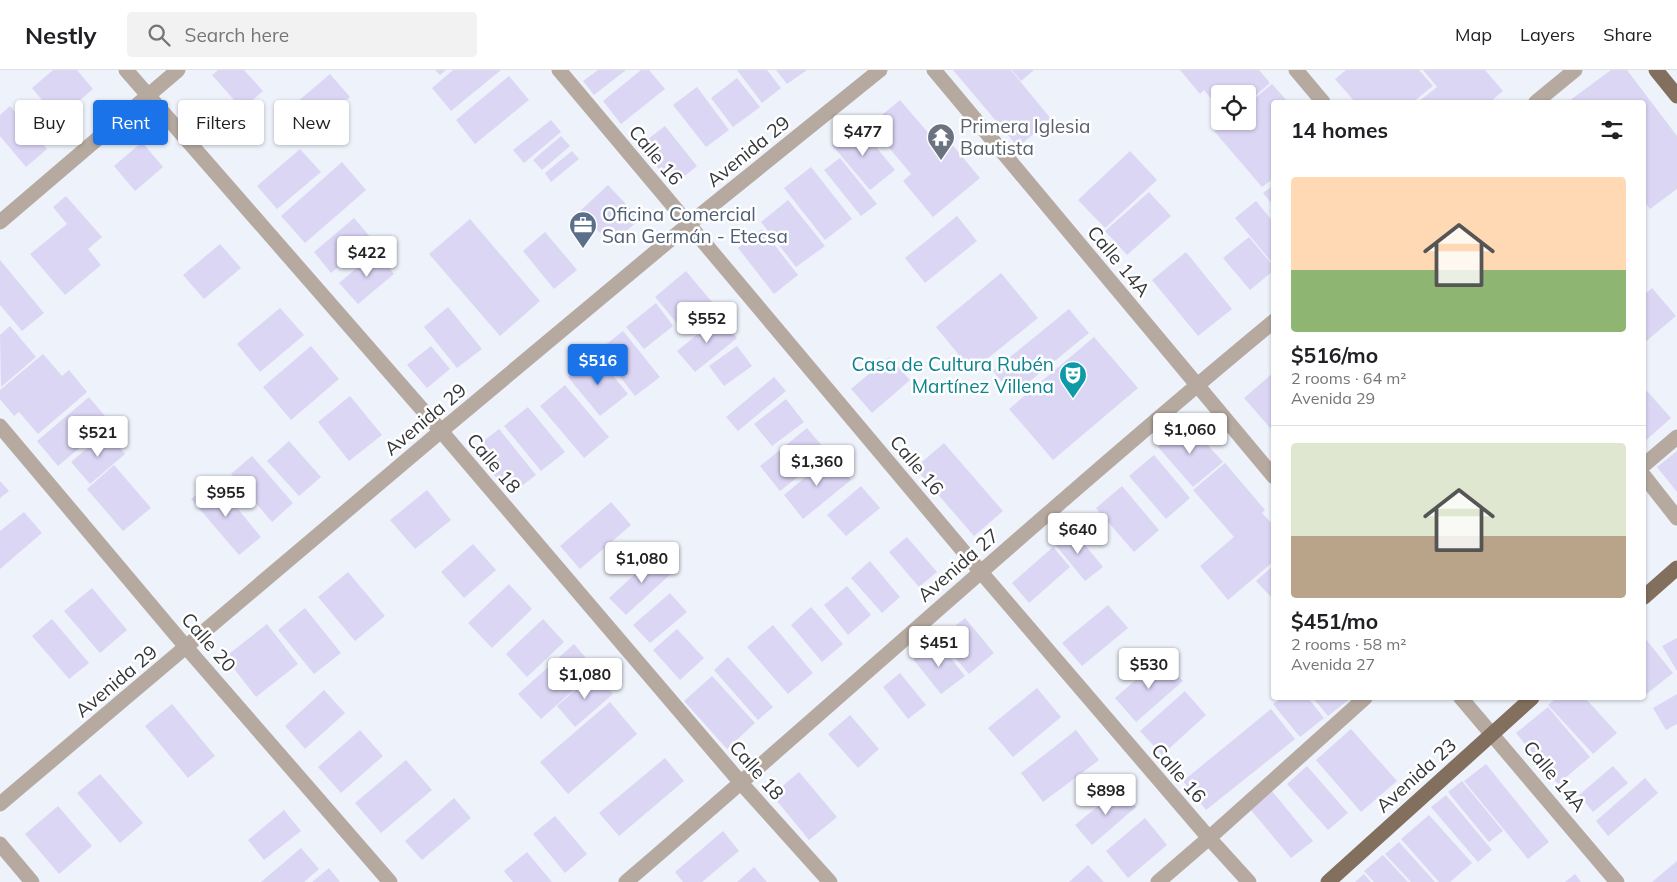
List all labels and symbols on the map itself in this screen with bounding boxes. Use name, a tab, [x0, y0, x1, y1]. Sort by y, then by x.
street label: Avenida 29	[702, 110, 794, 192]
pin: $477	[833, 114, 893, 157]
place label: Primera Iglesia Bautista	[960, 114, 1090, 160]
street label: Calle 16	[624, 120, 688, 190]
temple icon: Primera Iglesia Bautista	[926, 122, 956, 161]
place label: Oficina Comercial San Germán - Etecsa	[602, 202, 788, 248]
office icon: Oficina Comercial San Germán - Etecsa	[568, 210, 598, 249]
street label: Calle 14A	[1082, 221, 1156, 301]
pin: $422	[337, 236, 397, 278]
pin: $552	[677, 302, 737, 344]
pin: $516	[568, 344, 628, 386]
place label: Casa de Cultura Rubén Martínez Villena	[851, 352, 1054, 398]
theatre icon: Casa de Cultura Rubén Martínez Villena	[1058, 360, 1088, 399]
street label: Avenida 29	[379, 378, 471, 460]
pin: $1,060	[1149, 412, 1231, 455]
pin: $521	[68, 416, 128, 458]
street label: Calle 18	[462, 428, 526, 498]
street label: Calle 16	[885, 430, 949, 500]
pin: $1,360	[776, 444, 858, 487]
pin: $955	[196, 476, 256, 518]
pin: $640	[1048, 512, 1108, 555]
street label: Avenida 27	[912, 523, 1004, 607]
pin: $1,080	[601, 542, 683, 584]
street label: Calle 20	[177, 607, 241, 677]
pin: $451	[909, 626, 969, 668]
street label: Avenida 29	[70, 640, 162, 722]
pin: $530	[1119, 648, 1179, 690]
pin: $1,080	[544, 658, 626, 700]
street label: Avenida 23	[1371, 733, 1461, 817]
street label: Calle 18	[725, 735, 789, 805]
street label: Calle 14A	[1518, 736, 1592, 816]
street label: Calle 16	[1147, 738, 1211, 808]
pin: $898	[1076, 774, 1136, 816]

